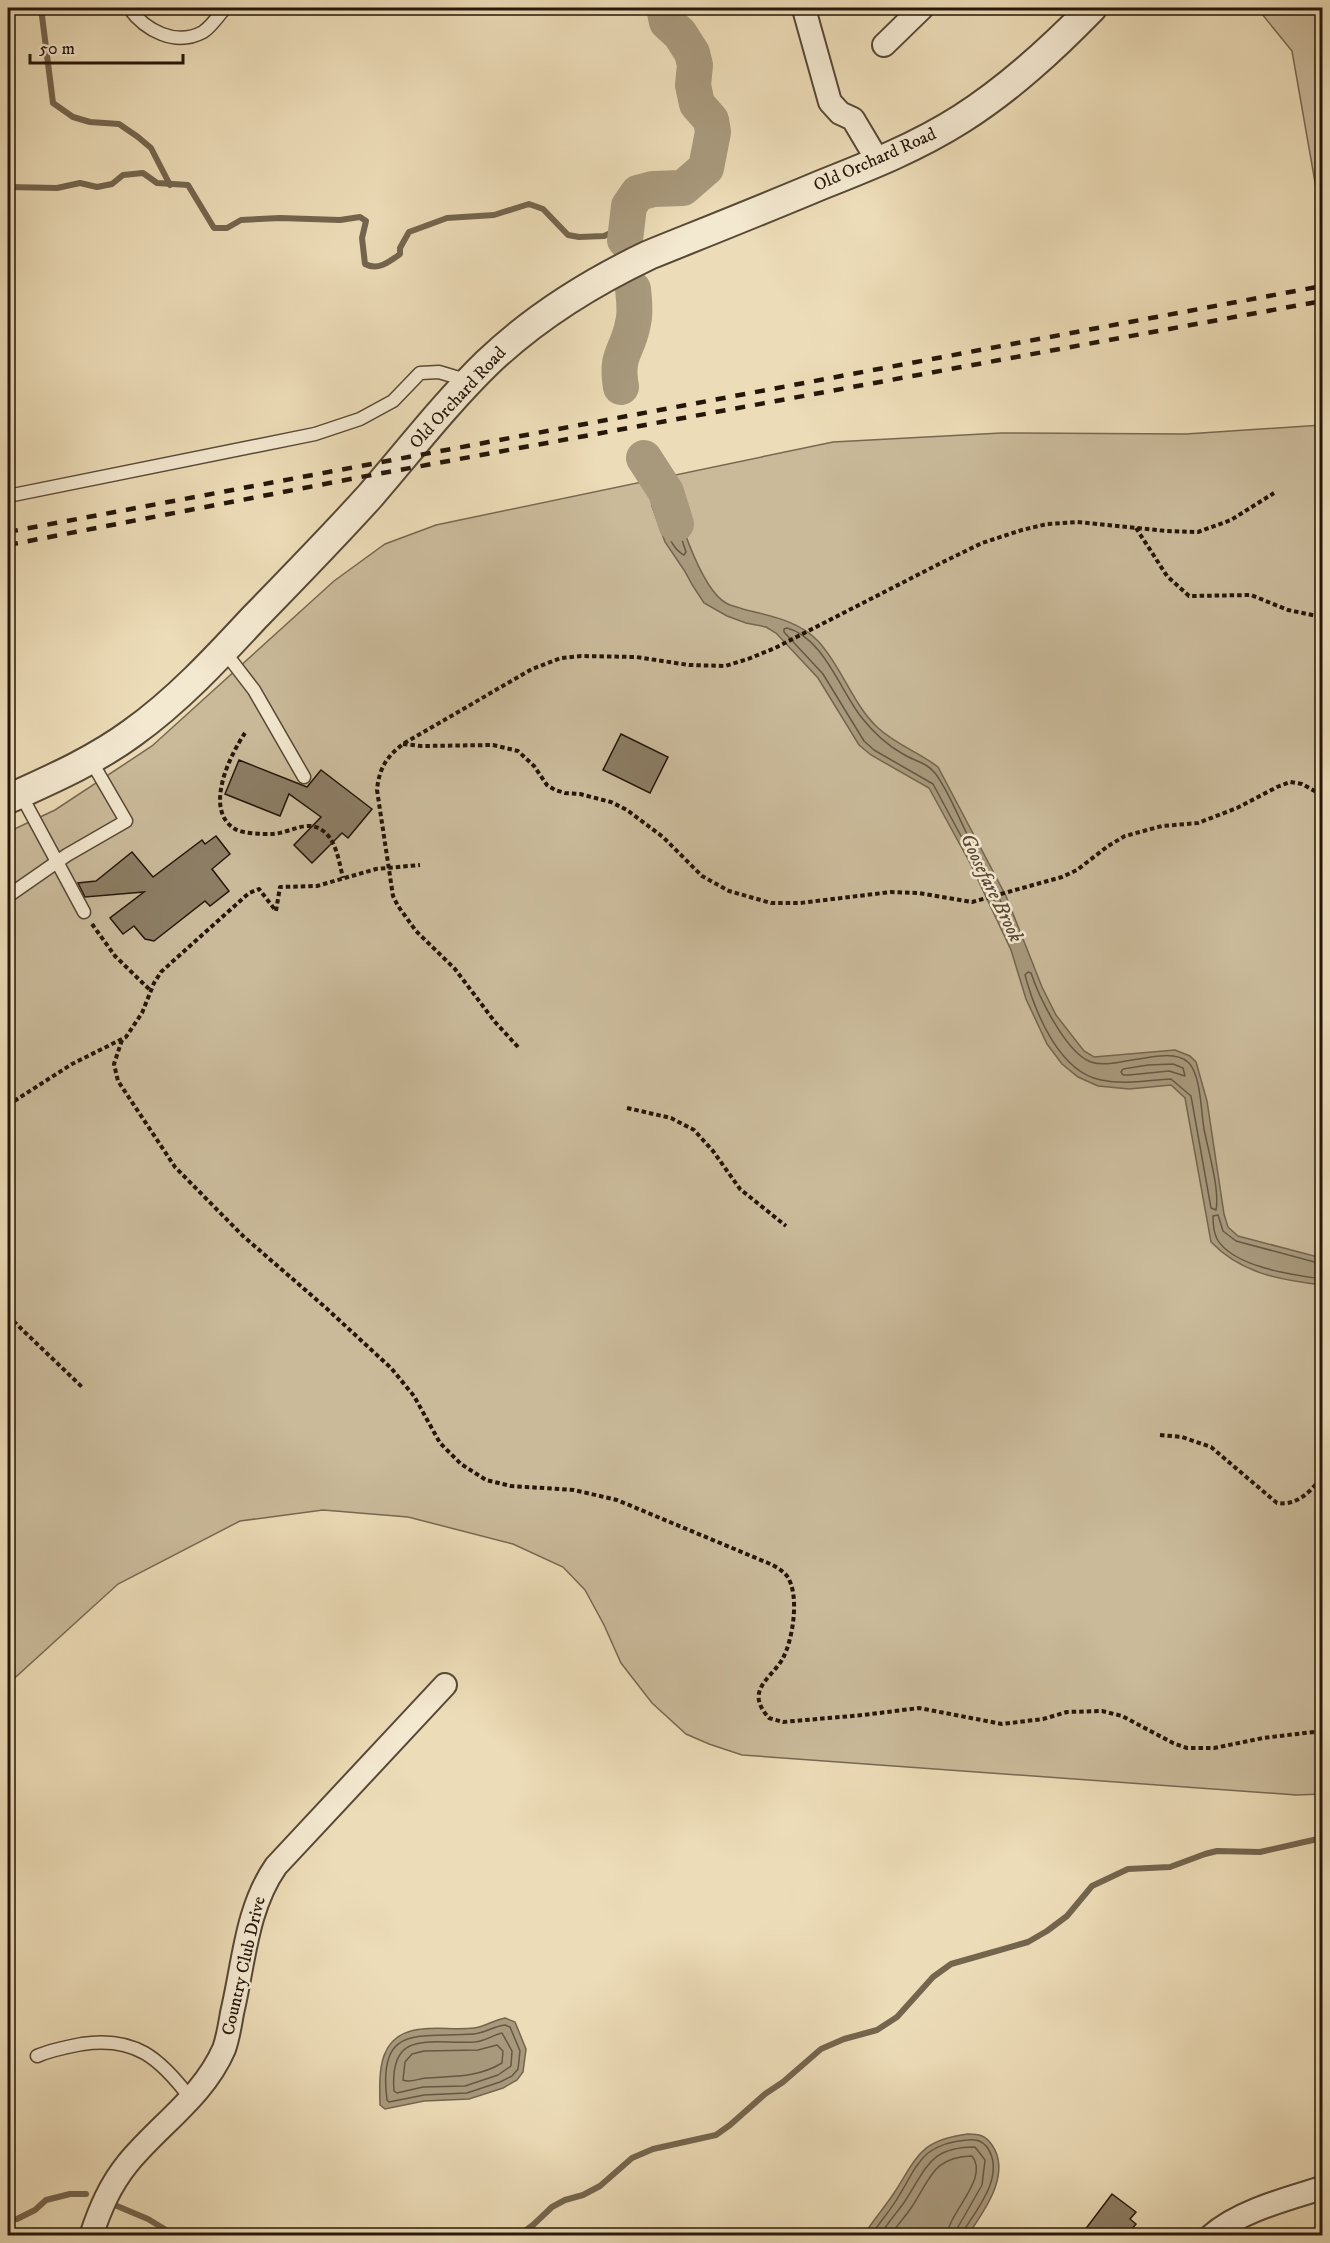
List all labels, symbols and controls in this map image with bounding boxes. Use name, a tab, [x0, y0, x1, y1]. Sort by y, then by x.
scale bar	[30, 27, 183, 65]
text: 50 m	[39, 38, 75, 60]
street label: Old Orchard Road	[810, 123, 940, 197]
street label: Old Orchard Road	[405, 342, 511, 454]
water label: Goosefare Brook	[954, 829, 1028, 947]
street label: Country Club Drive	[217, 1894, 271, 2038]

